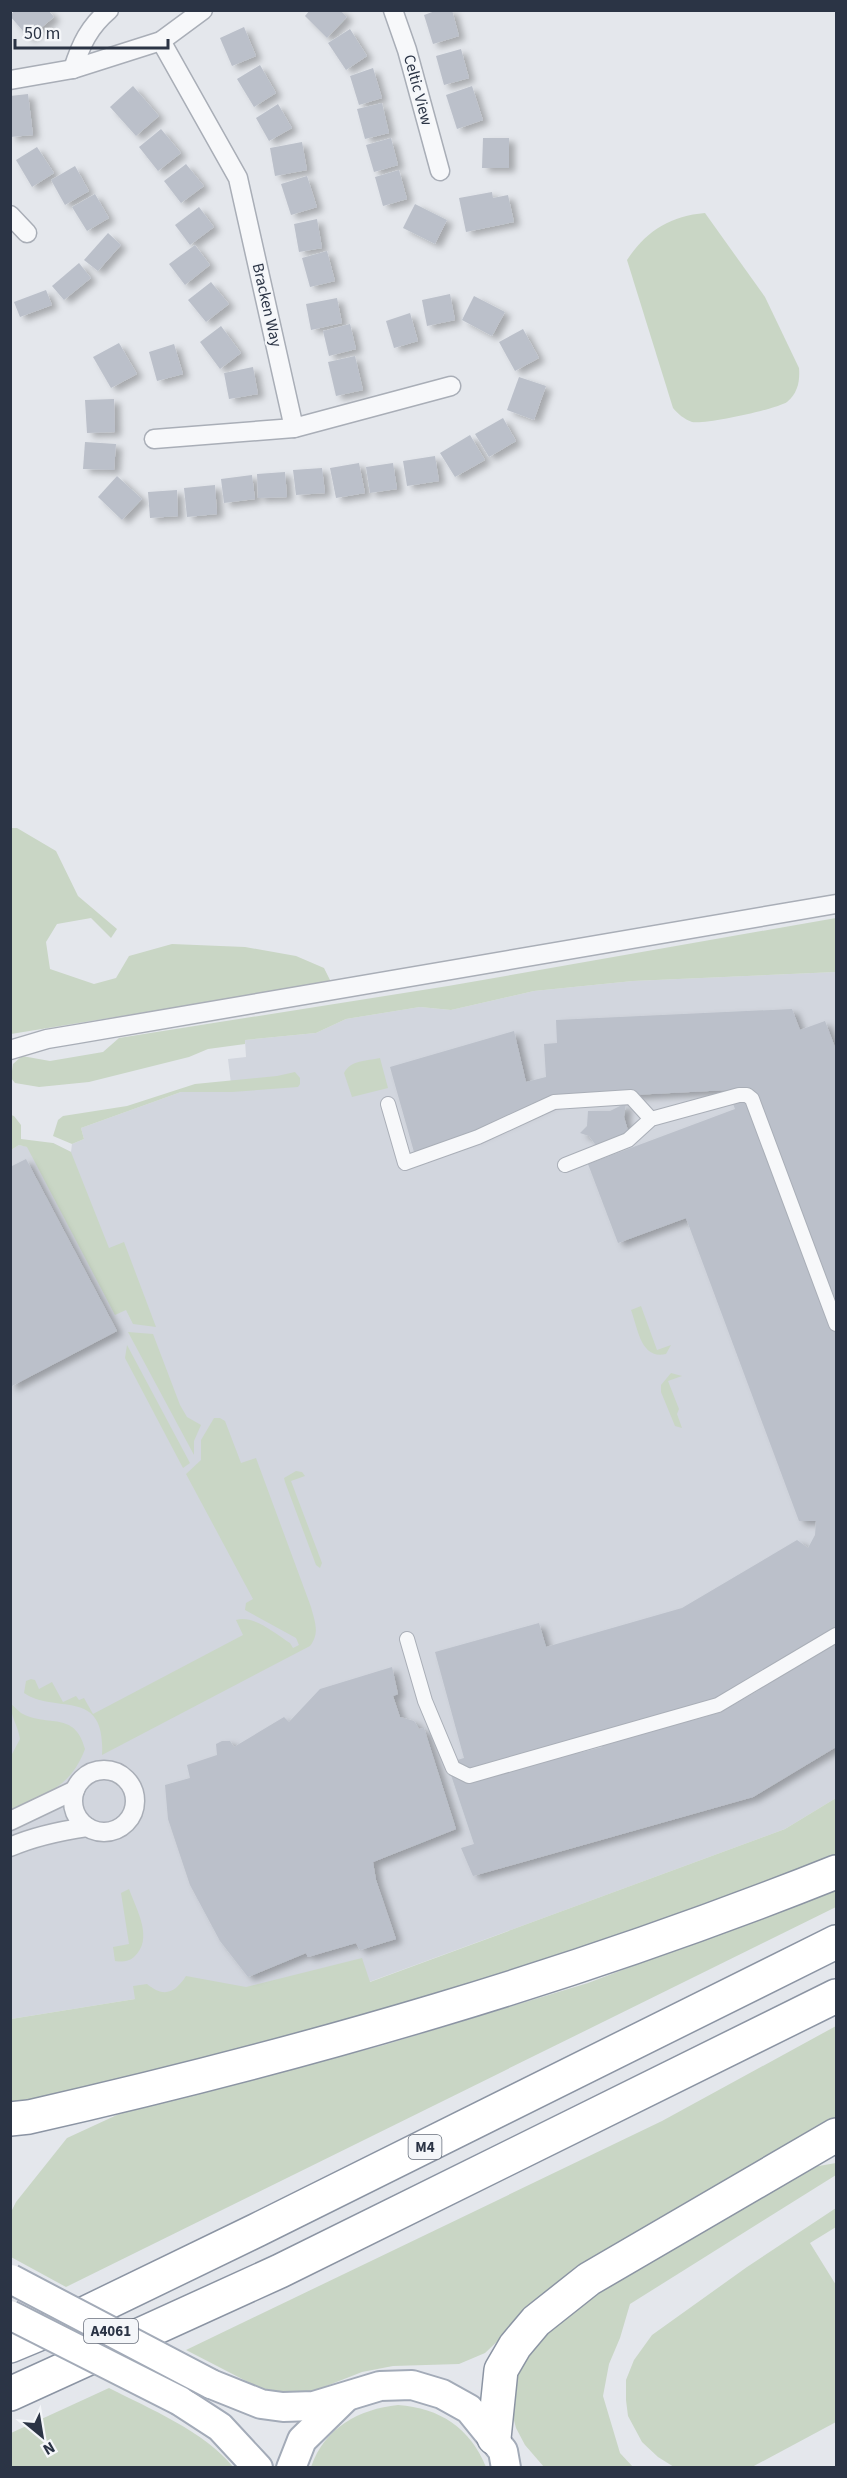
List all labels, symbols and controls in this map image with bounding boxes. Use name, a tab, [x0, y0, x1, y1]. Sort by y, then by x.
scale bar	[15, 12, 168, 50]
text: 50 m	[24, 21, 60, 46]
street label: Celtic View	[398, 52, 438, 128]
street label: Bracken Way	[247, 261, 287, 350]
road number: M4	[408, 2135, 442, 2159]
road number: A4061	[84, 2319, 138, 2343]
north arrow	[12, 2406, 72, 2466]
text: N	[39, 2436, 59, 2460]

